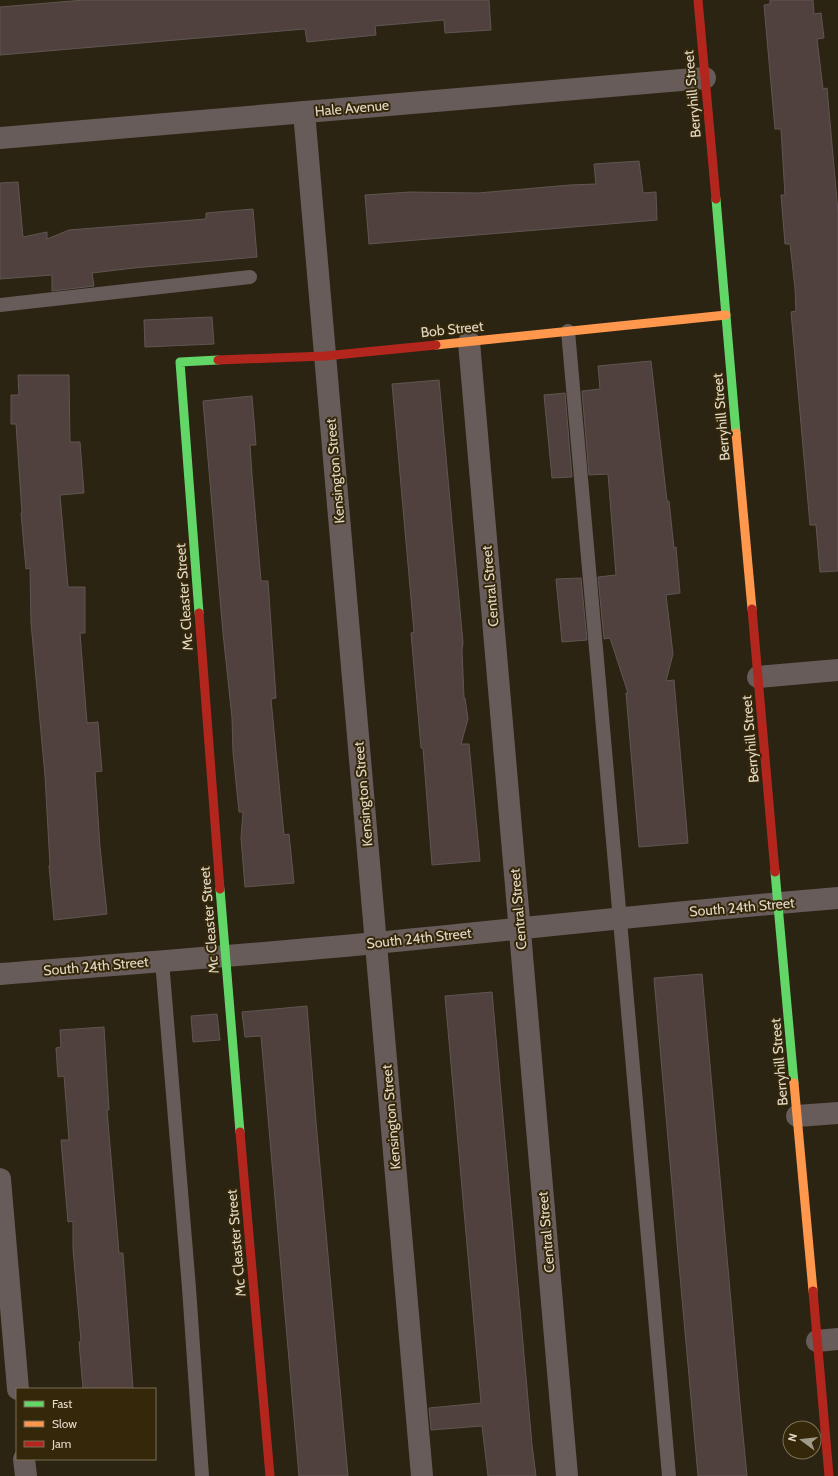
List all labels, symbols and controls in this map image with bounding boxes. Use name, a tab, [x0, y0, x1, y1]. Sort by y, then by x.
street label: Berryhill Street	[679, 49, 705, 138]
street label: Hale Avenue	[314, 96, 390, 120]
street label: Bob Street	[420, 317, 485, 341]
street label: Berryhill Street	[708, 372, 734, 461]
street label: Kensington Street	[321, 417, 349, 524]
street label: Mc Cleaster Street	[171, 542, 197, 651]
street label: Central Street	[477, 544, 503, 627]
street label: Berryhill Street	[737, 694, 763, 783]
street label: Kensington Street	[349, 740, 377, 847]
street label: Mc Cleaster Street	[195, 865, 223, 974]
street label: Central Street	[505, 867, 531, 950]
street label: South 24th Street	[689, 893, 796, 921]
street label: South 24th Street	[366, 924, 473, 952]
street label: South 24th Street	[43, 952, 150, 980]
street label: Berryhill Street	[766, 1017, 792, 1106]
street label: Kensington Street	[377, 1063, 405, 1170]
street label: Mc Cleaster Street	[222, 1188, 250, 1297]
street label: Central Street	[533, 1190, 559, 1273]
legend	[16, 1388, 156, 1460]
text: Fast	[52, 1396, 72, 1411]
text: Slow	[52, 1416, 77, 1431]
north arrow	[782, 1420, 822, 1460]
text: N	[785, 1432, 800, 1443]
text: Jam	[51, 1436, 71, 1451]

